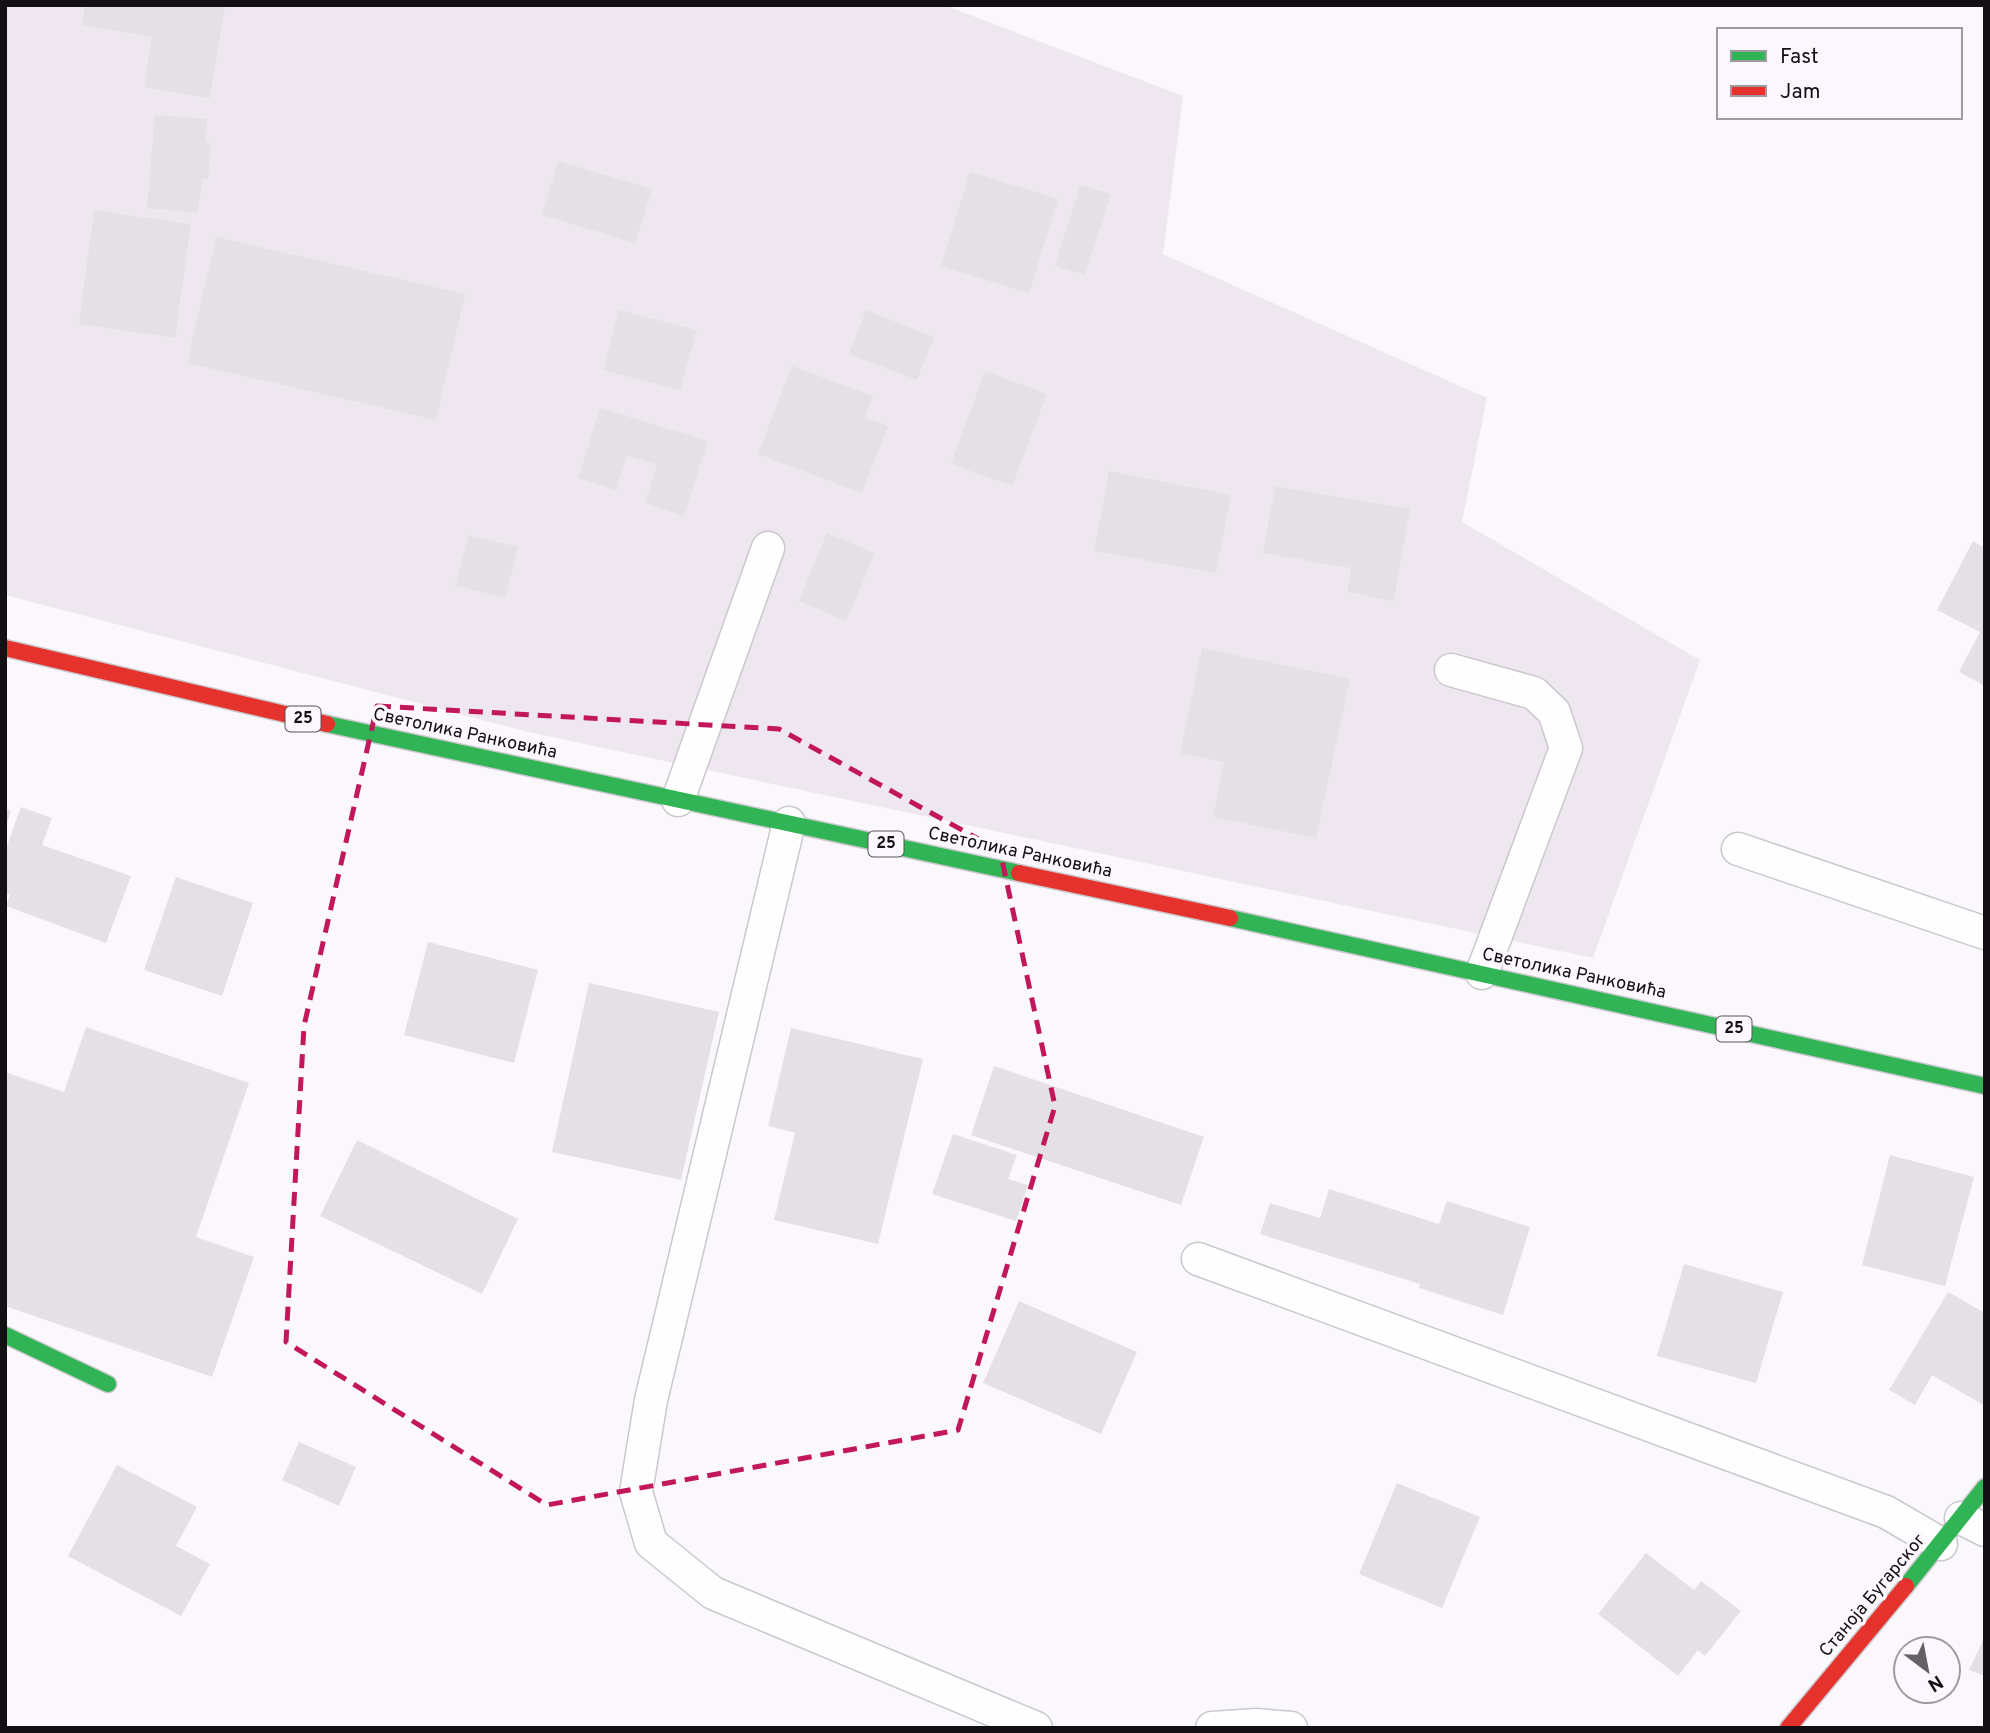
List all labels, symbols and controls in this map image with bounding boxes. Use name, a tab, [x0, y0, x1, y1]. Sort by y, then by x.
legend	[1717, 28, 1962, 119]
text: Fast	[1780, 44, 1819, 71]
text: Jam	[1780, 79, 1821, 106]
street label: Светолика Ранковића	[371, 703, 559, 765]
road number: 25	[286, 706, 320, 732]
street label: Светолика Ранковића	[926, 822, 1114, 884]
road number: 25	[868, 832, 903, 856]
street label: Светолика Ранковића	[1480, 943, 1668, 1005]
road number: 25	[1716, 1016, 1752, 1042]
street label: Станоја Бугарског	[1815, 1529, 1931, 1662]
north arrow	[1892, 1635, 1962, 1705]
text: N	[1923, 1669, 1947, 1697]

